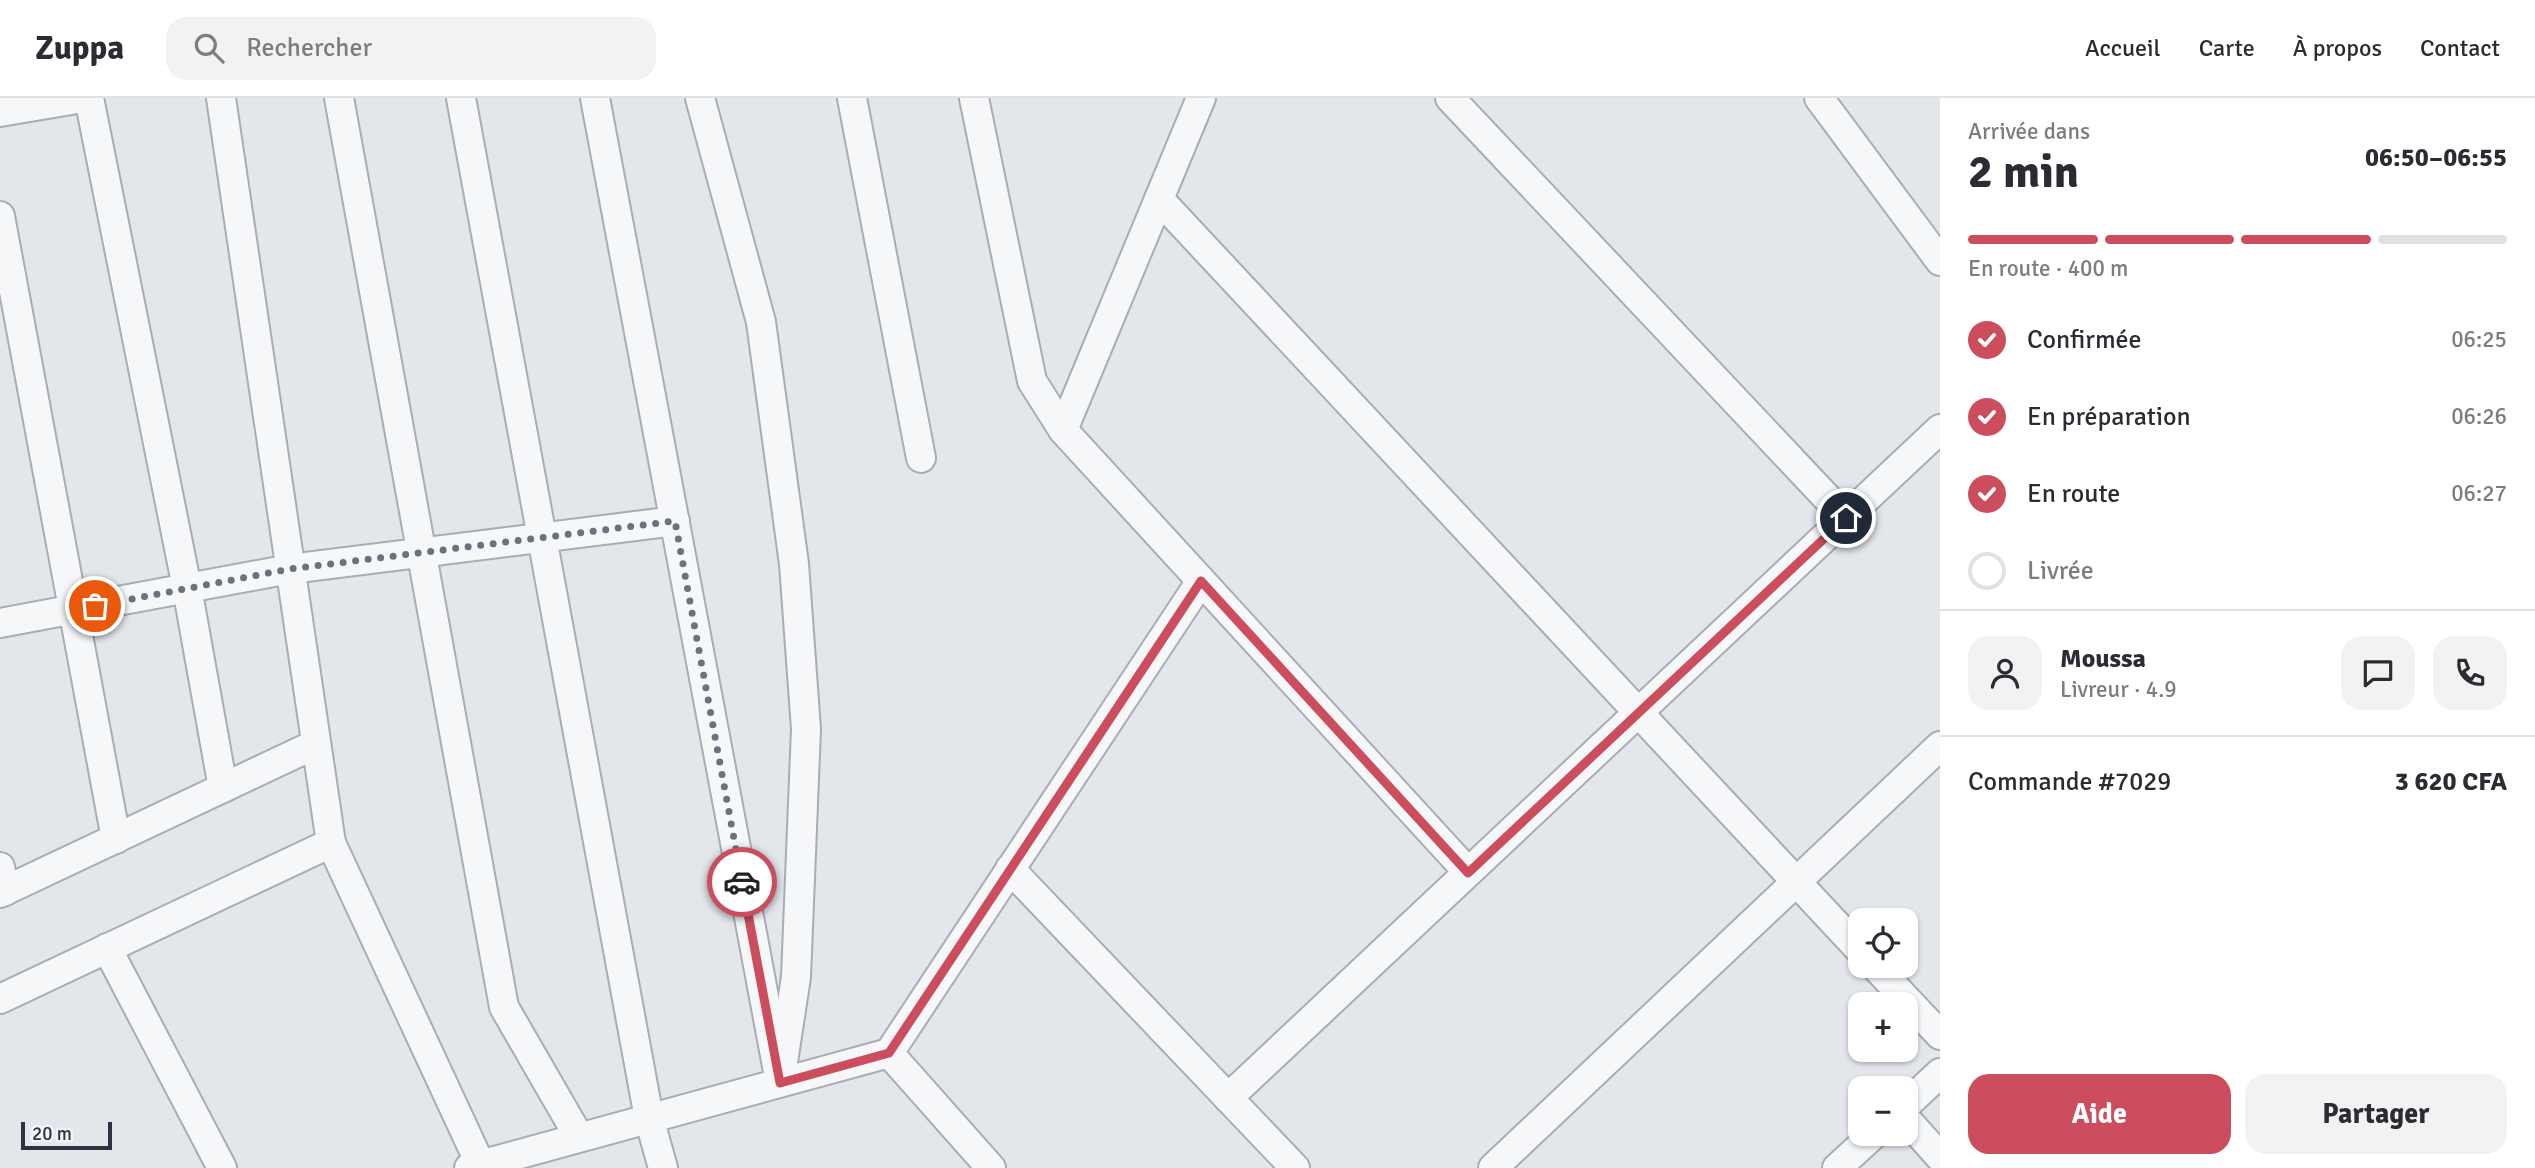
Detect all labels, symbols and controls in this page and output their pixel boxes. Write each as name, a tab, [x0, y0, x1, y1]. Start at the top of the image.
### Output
search box	[166, 17, 656, 80]
text: Zuppa	[35, 28, 124, 69]
icon: search	[190, 29, 228, 67]
text: Rechercher	[246, 32, 372, 64]
text: Accueil	[2085, 33, 2161, 63]
text: Carte	[2199, 33, 2255, 63]
text: À propos	[2293, 33, 2382, 63]
text: Contact	[2420, 33, 2500, 63]
text: Arrivée dans	[1968, 117, 2090, 146]
text: 06:50–06:55	[2365, 142, 2507, 174]
text: 2 min	[1968, 144, 2079, 200]
text: En route · 400 m	[1968, 254, 2128, 283]
icon: check	[1968, 321, 2006, 359]
text: Confirmée	[2027, 324, 2142, 356]
text: 06:25	[2451, 325, 2507, 354]
icon: check	[1968, 398, 2006, 436]
text: En préparation	[2027, 401, 2191, 433]
text: 06:26	[2451, 402, 2507, 431]
icon: check	[1968, 475, 2006, 513]
text: En route	[2027, 478, 2120, 510]
text: 06:27	[2451, 479, 2507, 508]
pin	[1816, 488, 1876, 548]
icon: home	[1827, 499, 1865, 537]
text: Livrée	[2027, 555, 2094, 587]
pin	[65, 576, 125, 636]
icon: bag	[76, 587, 114, 625]
button: person	[1968, 636, 2042, 710]
button: chat	[2341, 636, 2415, 710]
button: phone	[2433, 636, 2507, 710]
text: Moussa	[2060, 643, 2146, 675]
text: Livreur · 4.9	[2060, 675, 2177, 704]
text: Commande #7029	[1968, 766, 2171, 798]
text: 3 620 CFA	[2395, 766, 2507, 798]
courier	[707, 847, 777, 917]
icon: car	[723, 863, 761, 901]
map controls	[1848, 908, 1918, 1146]
button: locate	[1848, 908, 1918, 978]
button: +	[1848, 992, 1918, 1062]
button: Aide	[1968, 1074, 2231, 1154]
button: Partager	[2245, 1074, 2507, 1154]
button: −	[1848, 1076, 1918, 1146]
scale bar	[21, 1119, 112, 1151]
text: 20 m	[32, 1122, 72, 1146]

